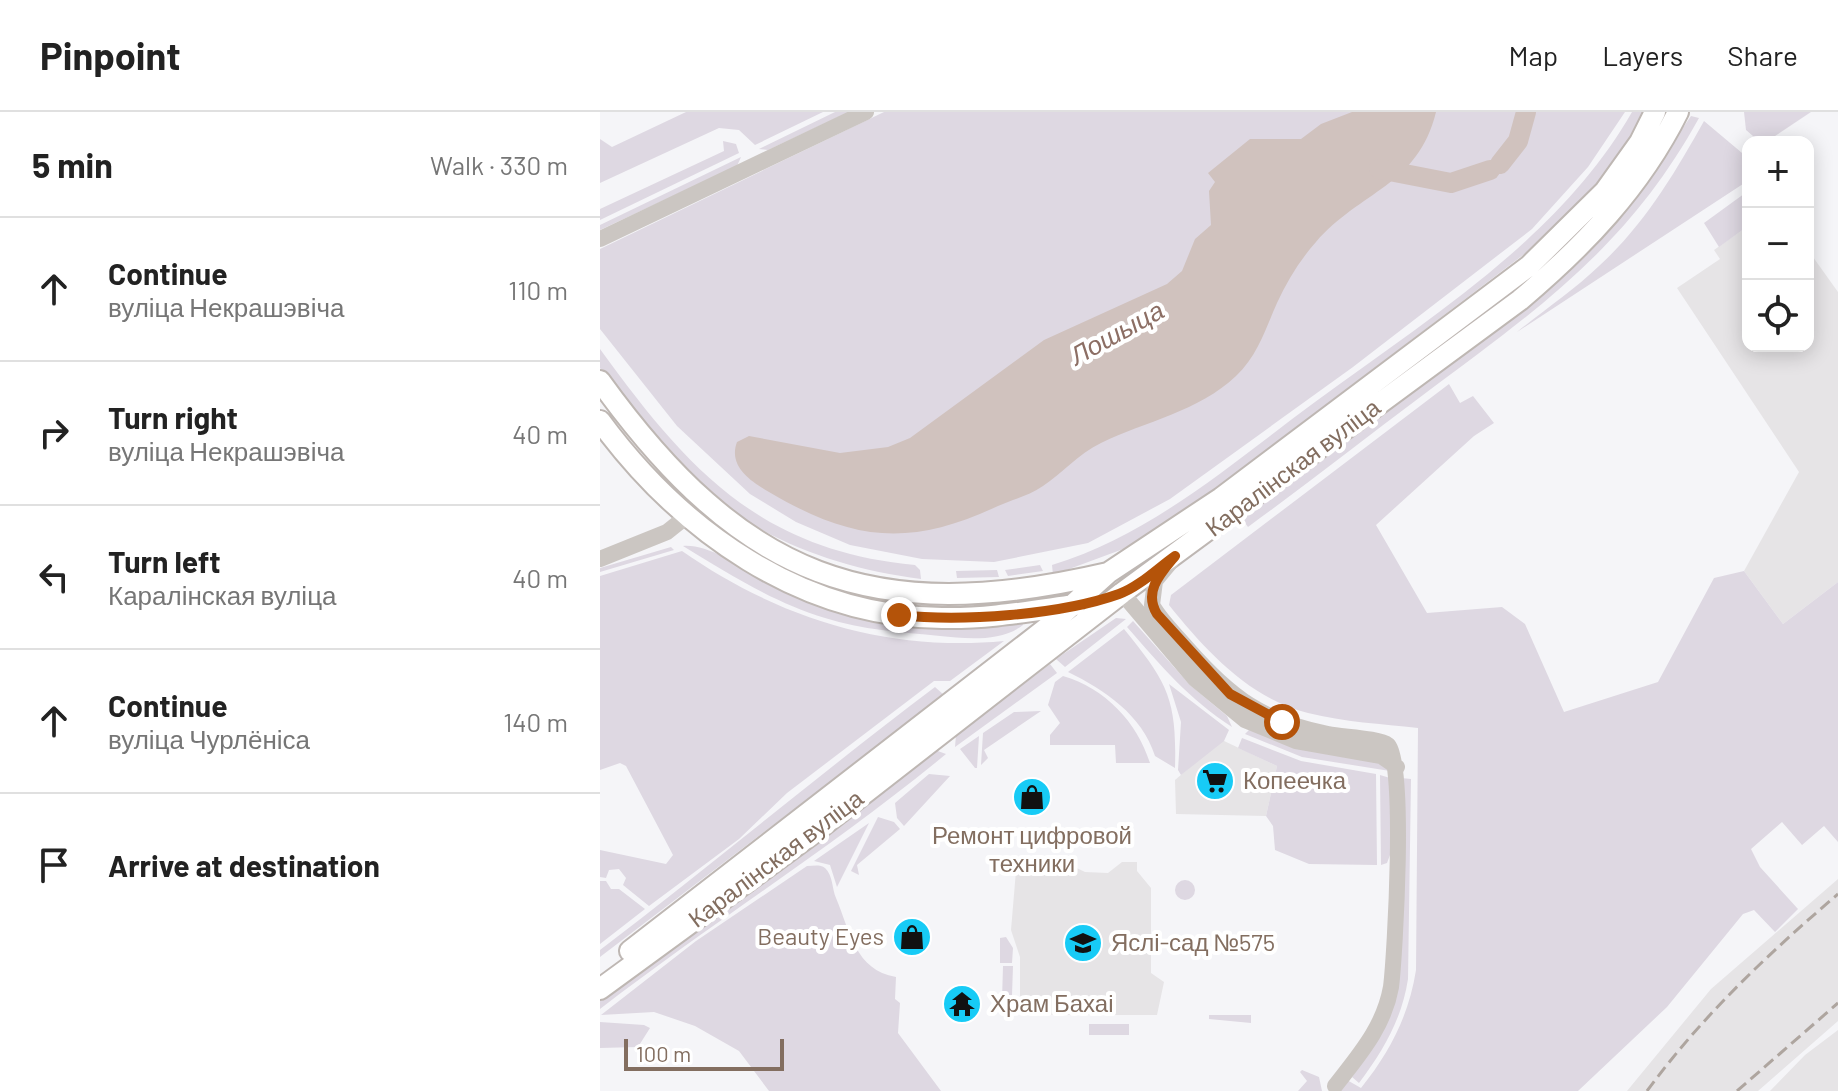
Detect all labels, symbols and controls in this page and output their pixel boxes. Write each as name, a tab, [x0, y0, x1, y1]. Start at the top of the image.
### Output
text: Pinpoint	[40, 32, 181, 78]
text: Map	[1508, 38, 1558, 72]
text: Layers	[1602, 38, 1683, 72]
text: Share	[1727, 38, 1798, 72]
map controls	[1742, 136, 1814, 352]
button: +	[1742, 136, 1814, 208]
text: 5 min	[32, 144, 113, 185]
text: Walk · 330 m	[430, 149, 568, 180]
button: −	[1742, 208, 1814, 280]
text: Continue	[108, 255, 228, 291]
icon: ahead	[32, 267, 76, 311]
text: 110 m	[508, 274, 568, 305]
button: locate	[1742, 280, 1814, 352]
text: вуліца Некрашэвіча	[108, 291, 344, 322]
water label: Лошыца	[1062, 293, 1169, 371]
street label: Каралінская вуліца	[1199, 391, 1386, 542]
text: Turn right	[108, 399, 238, 435]
icon: right	[32, 411, 76, 455]
text: 40 m	[512, 418, 568, 449]
text: вуліца Некрашэвіча	[108, 435, 344, 466]
text: Turn left	[108, 543, 221, 579]
icon: left	[32, 555, 76, 599]
text: 40 m	[512, 562, 568, 593]
text: Каралінская вуліца	[108, 579, 337, 610]
route end	[881, 597, 917, 633]
text: Continue	[108, 687, 228, 723]
icon: ahead	[32, 699, 76, 743]
route start	[1264, 704, 1300, 740]
text: 140 m	[503, 706, 568, 737]
text: вуліца Чурлёніса	[108, 723, 310, 754]
supermarket icon: Копеечка	[1194, 760, 1236, 802]
place label: Копеечка	[1243, 765, 1347, 794]
shop icon: Ремонт цифровой техники	[1011, 776, 1053, 818]
street label: Каралінская вуліца	[682, 782, 869, 933]
place label: Ремонт цифровой техники	[932, 820, 1132, 877]
icon: arrive	[32, 843, 76, 887]
text: Arrive at destination	[108, 847, 380, 883]
shop icon: Beauty Eyes	[891, 916, 933, 958]
place label: Beauty Eyes	[757, 921, 884, 950]
school or university icon: Яслі-сад №575	[1062, 922, 1104, 964]
place label: Яслі-сад №575	[1111, 927, 1275, 956]
temple icon: Храм Бахаі	[941, 983, 983, 1025]
place label: Храм Бахаі	[990, 988, 1114, 1017]
scale bar	[624, 1035, 784, 1071]
text: 100 m	[636, 1040, 691, 1066]

